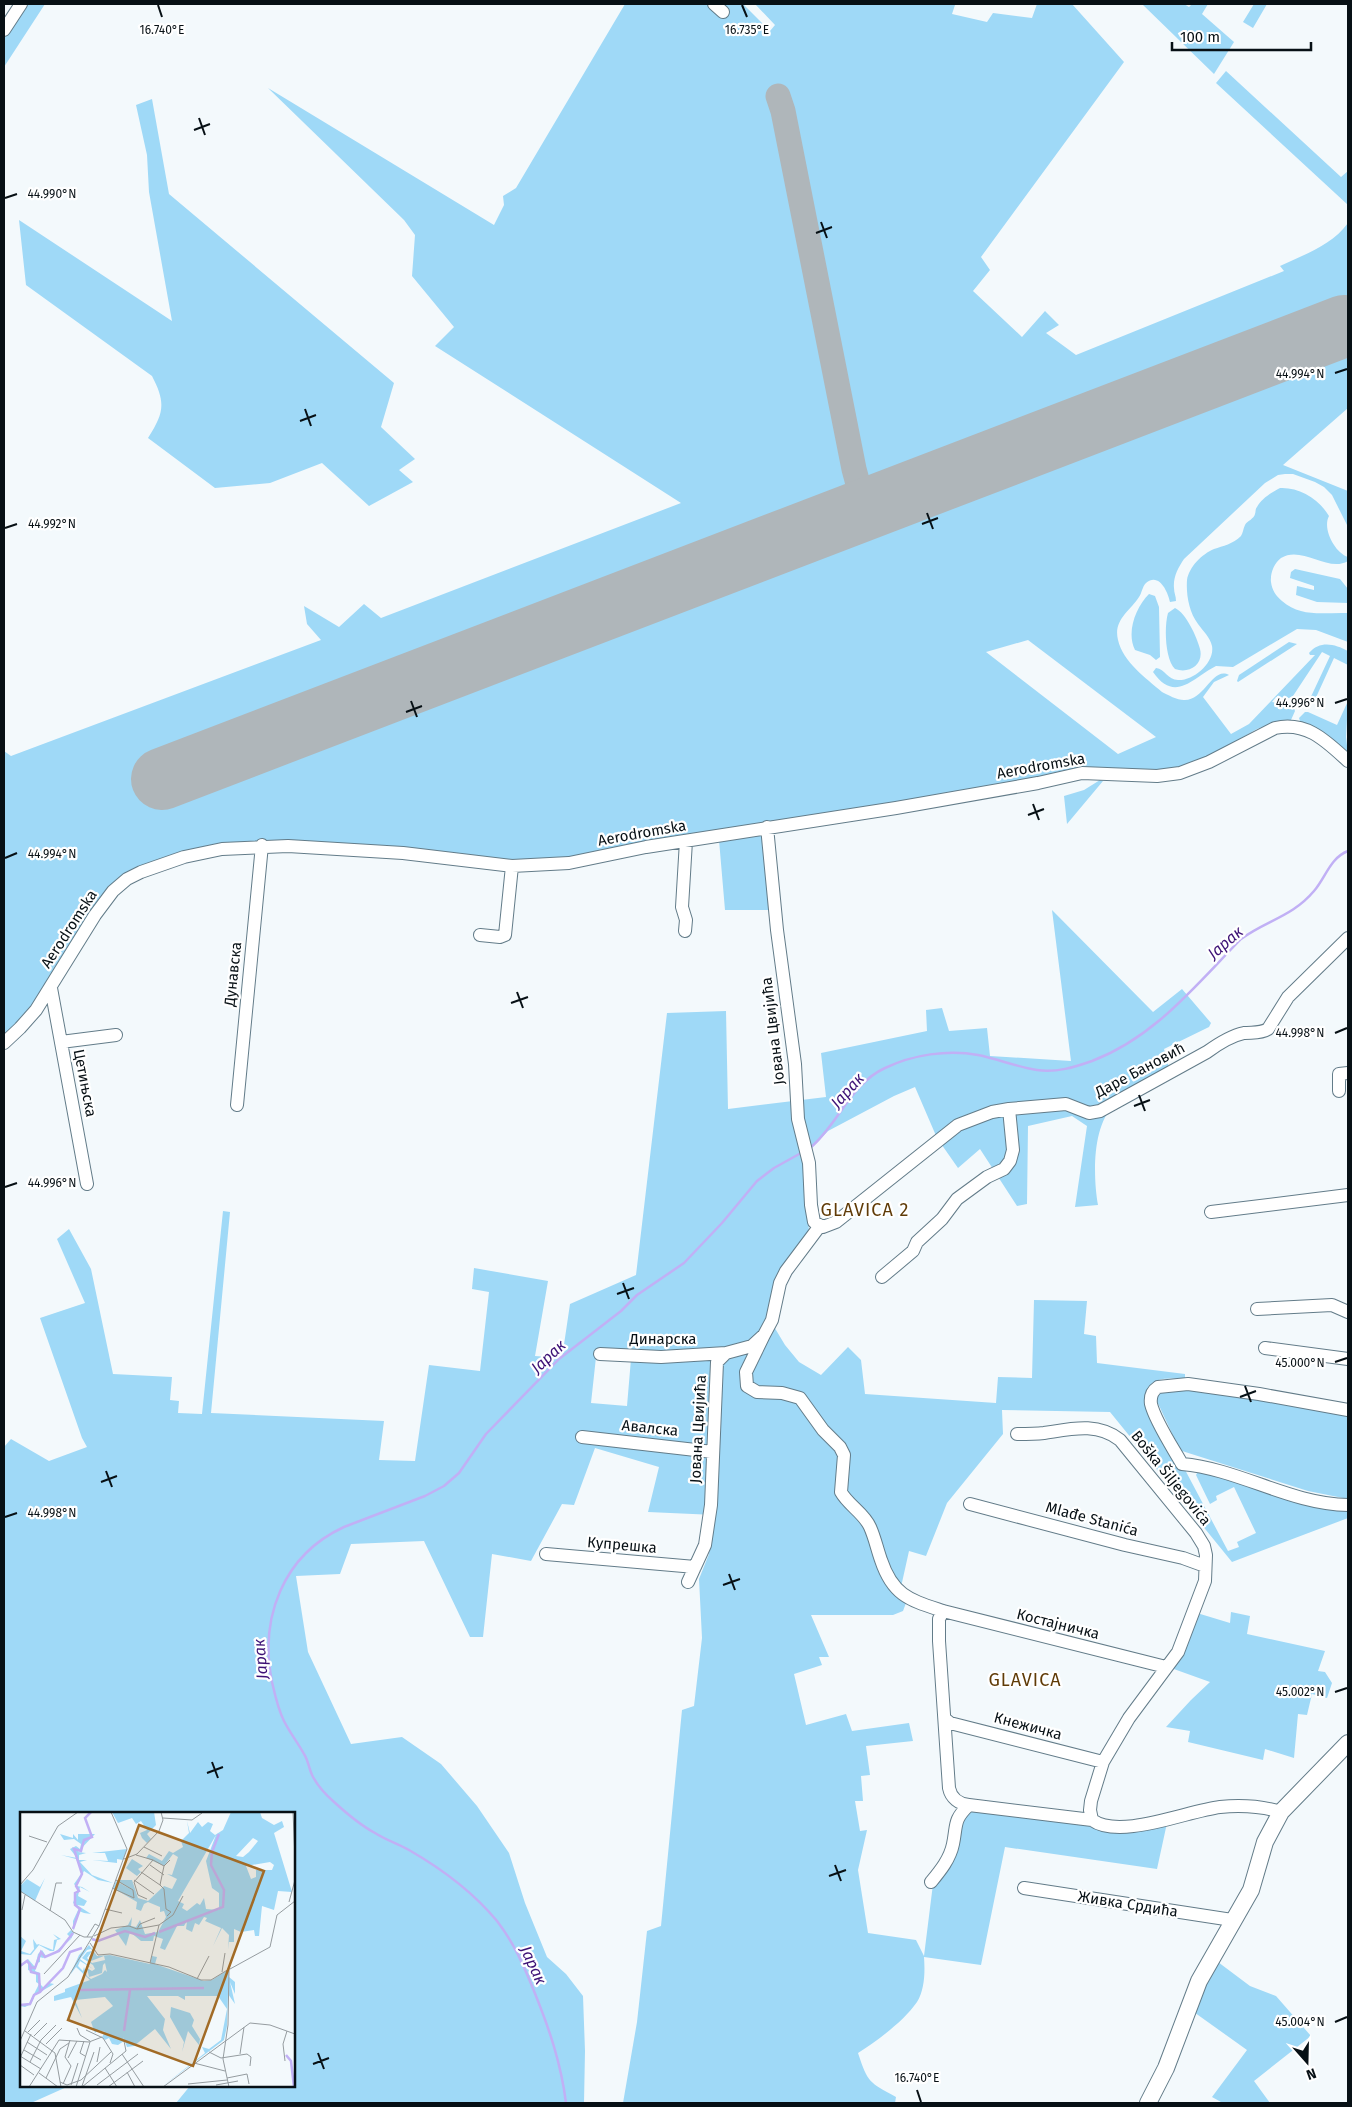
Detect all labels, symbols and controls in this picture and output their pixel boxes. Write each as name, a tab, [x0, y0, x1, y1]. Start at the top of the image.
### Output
scale bar	[1172, 20, 1311, 52]
text: 16.740°E	[139, 23, 185, 37]
text: 16.735°E	[725, 23, 769, 37]
text: 100 m	[1180, 28, 1220, 46]
text: 44.990°N	[27, 187, 77, 201]
text: 44.994°N	[1276, 367, 1324, 381]
text: 44.992°N	[28, 517, 76, 531]
text: 44.996°N	[1276, 696, 1324, 710]
street label: Aerodromska	[995, 749, 1087, 783]
street label: Aerodromska	[596, 816, 688, 850]
text: 44.994°N	[28, 847, 76, 861]
street label: Aerodromska	[37, 887, 101, 971]
water label: Јарак	[1203, 922, 1247, 964]
street label: Дунавска	[221, 941, 245, 1008]
street label: Јована Цвијића	[757, 976, 789, 1086]
text: 44.998°N	[1275, 1026, 1325, 1040]
street label: Даре Бановић	[1091, 1039, 1188, 1102]
street label: Цетињска	[70, 1048, 100, 1118]
water label: Јарак	[826, 1068, 868, 1113]
text: 44.996°N	[28, 1176, 76, 1190]
district label: GLAVICA 2	[821, 1199, 909, 1221]
street label: Динарска	[628, 1330, 697, 1348]
water label: Јарак	[526, 1335, 570, 1378]
text: 45.000°N	[1275, 1356, 1325, 1370]
street label: Јована Цвијића	[686, 1374, 710, 1484]
street label: Авалска	[621, 1416, 679, 1440]
street label: Boška Šiljegovića	[1127, 1427, 1215, 1529]
street label: Mlađe Stanića	[1044, 1498, 1140, 1540]
text: 44.998°N	[27, 1506, 77, 1520]
street label: Купрешка	[587, 1533, 657, 1557]
street label: Костајничка	[1015, 1605, 1101, 1643]
water label: Јарак	[249, 1637, 272, 1681]
district label: GLAVICA	[988, 1669, 1062, 1691]
text: 45.002°N	[1276, 1685, 1324, 1699]
street label: Кнежичка	[992, 1708, 1064, 1744]
inset map	[20, 1812, 295, 2087]
street label: Живка Срдића	[1077, 1887, 1179, 1921]
water label: Јарак	[516, 1942, 551, 1988]
text: 45.004°N	[1275, 2015, 1325, 2029]
north arrow	[1282, 2037, 1332, 2087]
text: N	[1304, 2064, 1319, 2083]
text: 16.740°E	[894, 2071, 940, 2085]

